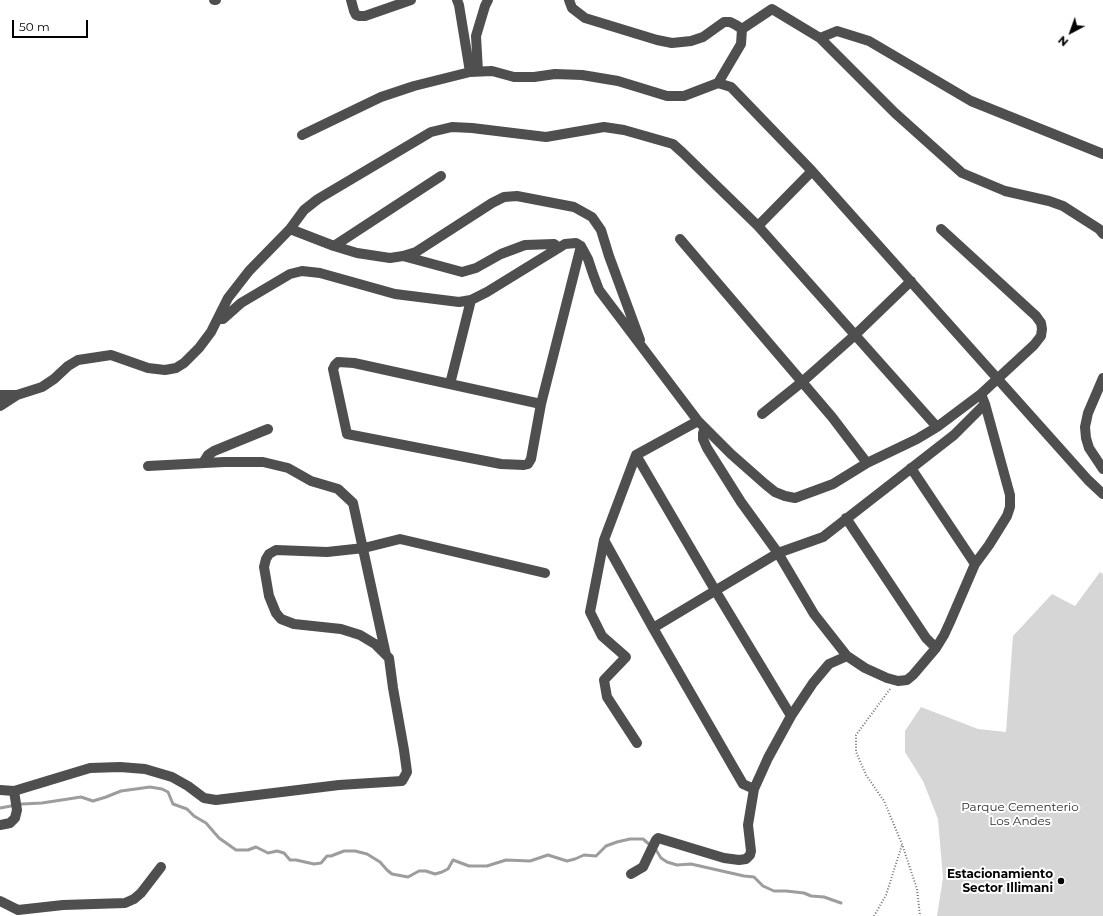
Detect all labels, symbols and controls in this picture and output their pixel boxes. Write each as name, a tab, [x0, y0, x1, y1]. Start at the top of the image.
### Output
scale bar	[14, 12, 90, 38]
north arrow	[1051, 12, 1091, 52]
text: 50 m	[19, 19, 50, 34]
text: N	[1055, 33, 1071, 49]
park label: Parque Cementerio Los Andes	[961, 800, 1079, 828]
place label: Estacionamiento Sector Illimani	[947, 867, 1053, 895]
marker: Estacionamiento Sector Illimani	[1056, 876, 1066, 886]

